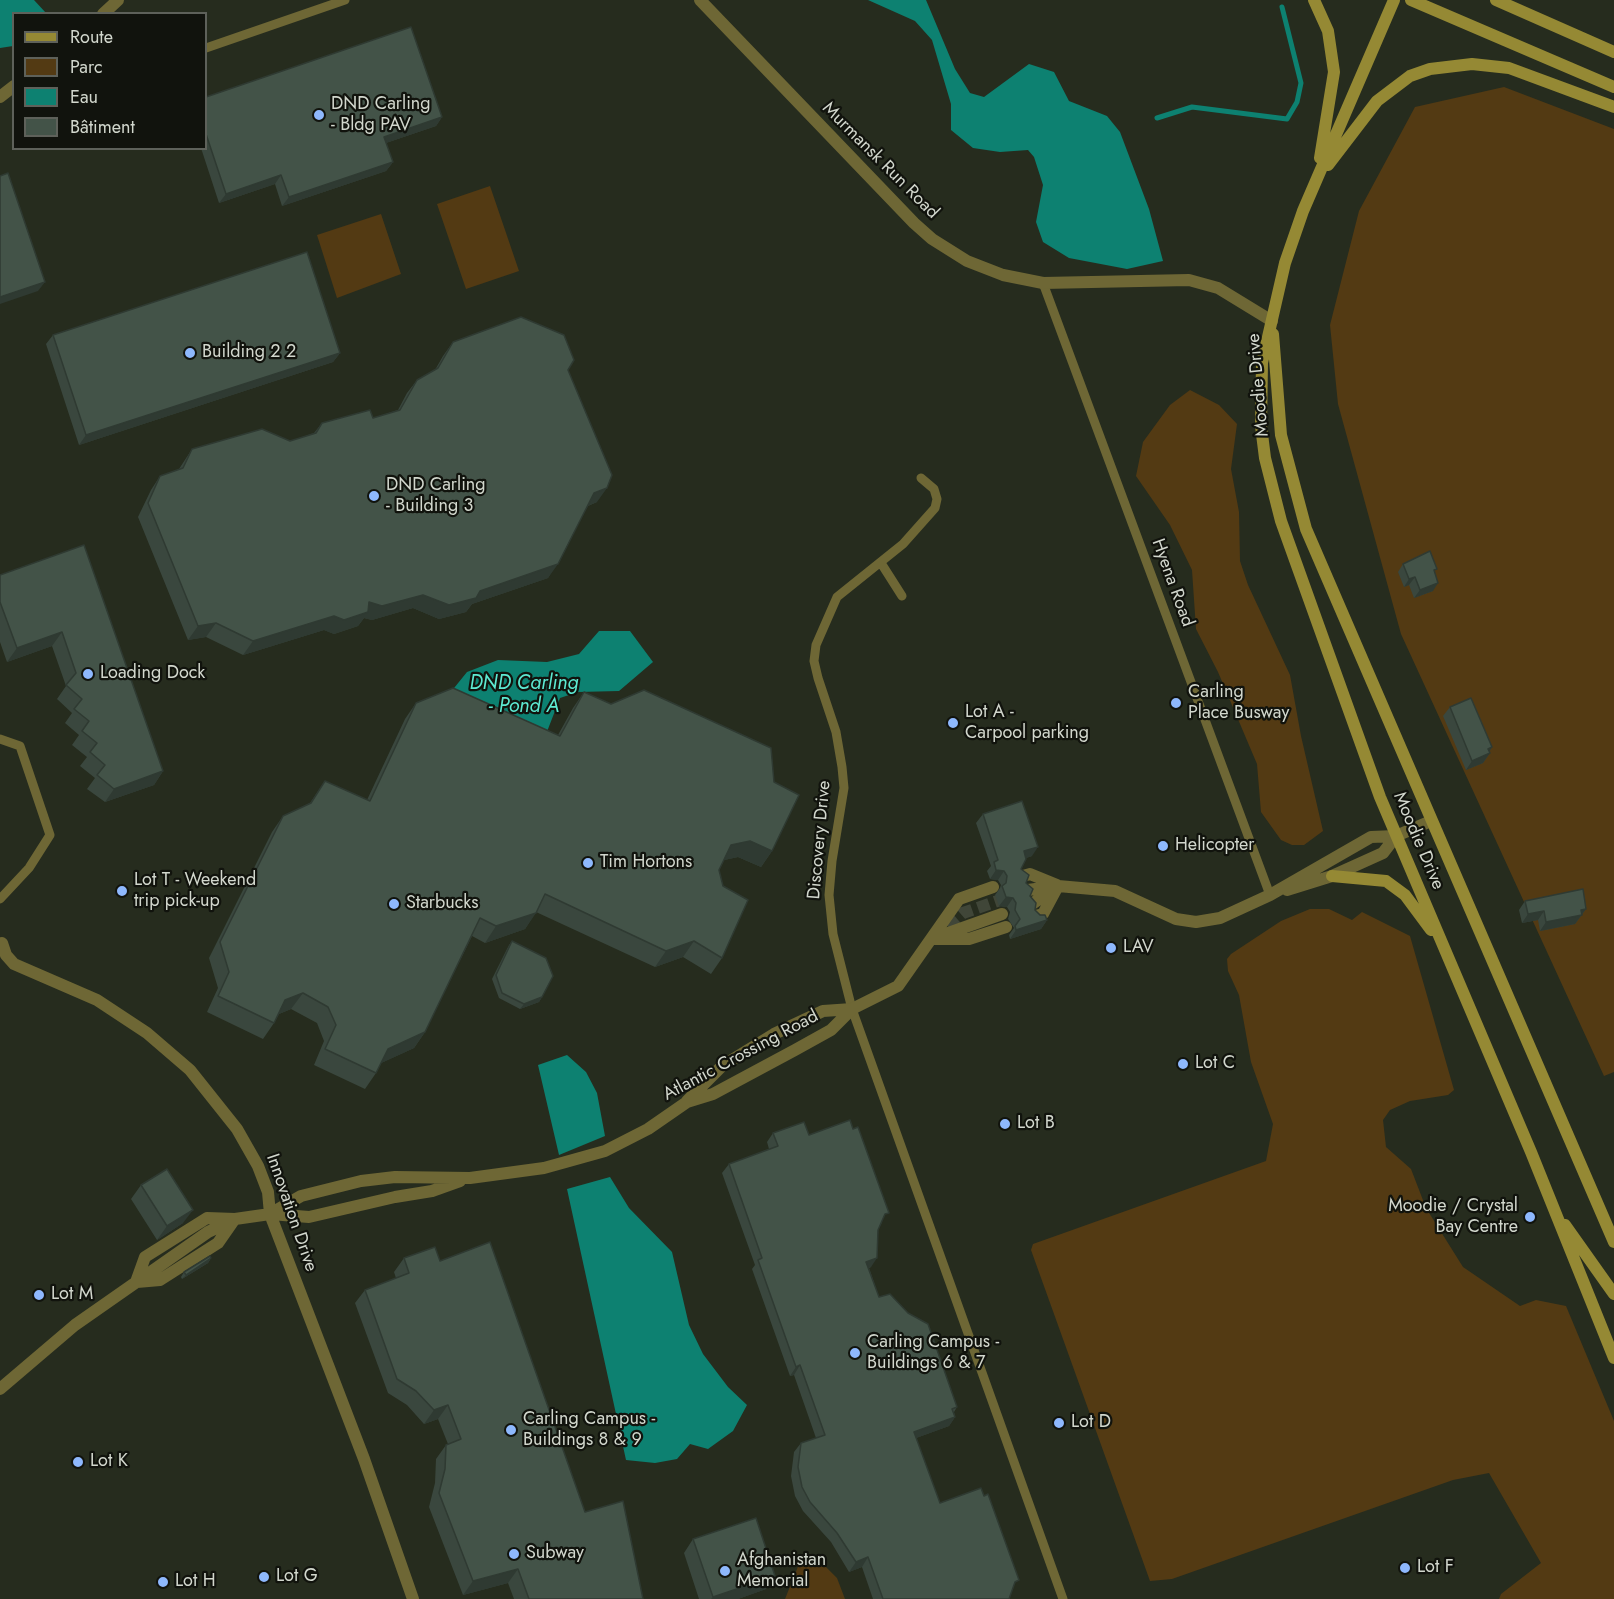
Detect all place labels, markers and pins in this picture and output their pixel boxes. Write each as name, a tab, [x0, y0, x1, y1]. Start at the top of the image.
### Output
place label: DND Carling - Bldg PAV	[331, 94, 431, 136]
marker: DND Carling - Bldg PAV	[312, 108, 326, 122]
place label: Building 2 2	[202, 342, 296, 364]
marker: Building 2 2	[183, 346, 197, 360]
place label: DND Carling - Building 3	[386, 475, 486, 518]
marker: DND Carling - Building 3	[367, 489, 381, 503]
place label: Loading Dock	[100, 663, 205, 685]
marker: Loading Dock	[81, 667, 95, 681]
place label: Carling Place Busway	[1188, 682, 1289, 724]
marker: Carling Place Busway	[1169, 696, 1183, 710]
place label: Lot A - Carpool parking	[965, 702, 1089, 744]
marker: Lot A - Carpool parking	[946, 716, 960, 730]
place label: Helicopter	[1175, 835, 1254, 857]
marker: Helicopter	[1156, 839, 1170, 853]
place label: Tim Hortons	[600, 852, 692, 874]
marker: Tim Hortons	[581, 856, 595, 870]
place label: Lot T - Weekend trip pick-up	[134, 870, 256, 912]
marker: Lot T - Weekend trip pick-up	[115, 884, 129, 898]
place label: Starbucks	[406, 893, 479, 915]
marker: Starbucks	[387, 897, 401, 911]
place label: LAV	[1123, 937, 1154, 959]
marker: LAV	[1104, 941, 1118, 955]
place label: Lot C	[1195, 1053, 1235, 1075]
marker: Lot C	[1176, 1057, 1190, 1071]
place label: Lot B	[1017, 1113, 1055, 1135]
marker: Lot B	[998, 1117, 1012, 1131]
place label: Moodie / Crystal Bay Centre	[1388, 1196, 1518, 1238]
marker: Moodie / Crystal Bay Centre	[1523, 1210, 1537, 1224]
place label: Lot M	[51, 1284, 93, 1306]
marker: Lot M	[32, 1288, 46, 1302]
place label: Carling Campus - Buildings 6 & 7	[867, 1332, 999, 1374]
marker: Carling Campus - Buildings 6 & 7	[848, 1346, 862, 1360]
place label: Carling Campus - Buildings 8 & 9	[523, 1409, 655, 1452]
place label: Lot D	[1071, 1412, 1111, 1434]
marker: Lot D	[1052, 1416, 1066, 1430]
marker: Carling Campus - Buildings 8 & 9	[504, 1423, 518, 1437]
place label: Lot K	[90, 1451, 128, 1473]
marker: Lot K	[71, 1455, 85, 1469]
place label: Subway	[526, 1543, 584, 1565]
marker: Subway	[507, 1547, 521, 1561]
place label: Afghanistan Memorial	[737, 1550, 826, 1592]
place label: Lot F	[1417, 1557, 1454, 1579]
marker: Lot F	[1398, 1561, 1412, 1575]
marker: Afghanistan Memorial	[718, 1564, 732, 1578]
place label: Lot G	[276, 1566, 318, 1588]
marker: Lot G	[257, 1570, 271, 1584]
place label: Lot H	[175, 1571, 216, 1593]
marker: Lot H	[156, 1575, 170, 1589]

